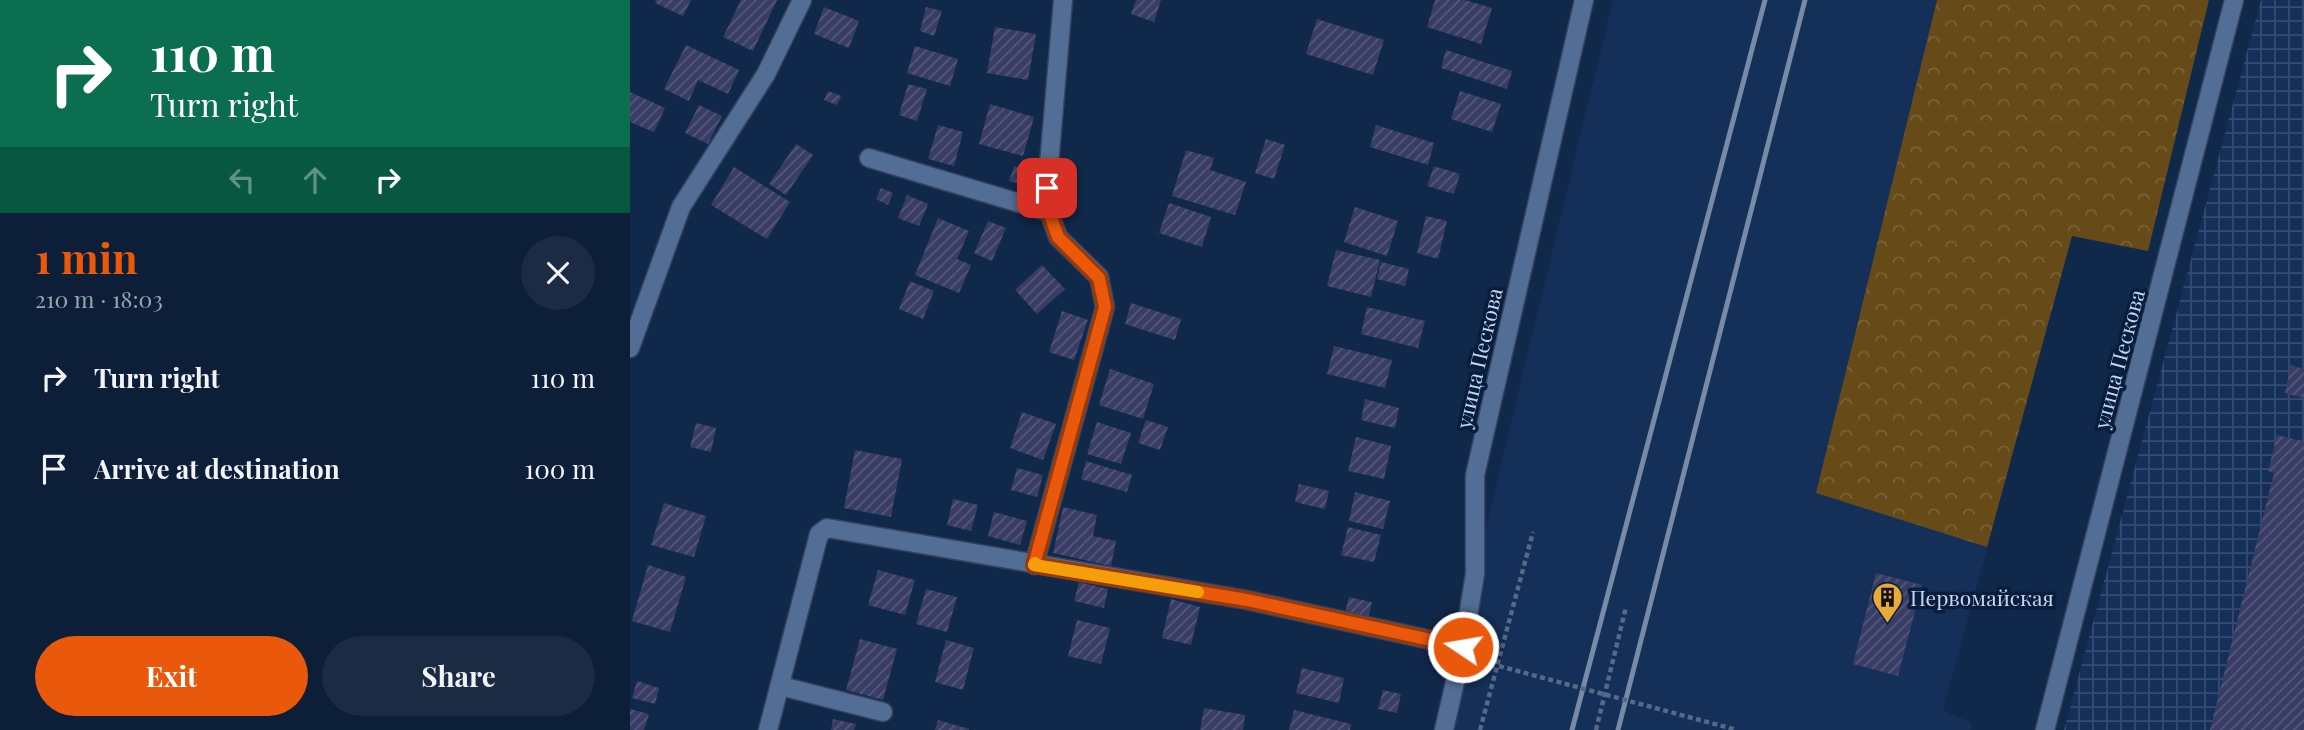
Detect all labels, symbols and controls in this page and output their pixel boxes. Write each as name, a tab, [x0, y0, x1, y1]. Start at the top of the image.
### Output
text: 110 m	[150, 19, 275, 84]
icon: right	[35, 28, 126, 119]
text: Turn right	[150, 82, 298, 125]
pin	[1017, 158, 1077, 218]
icon: left	[223, 161, 261, 199]
icon: ahead	[296, 161, 334, 199]
icon: right	[369, 161, 407, 199]
icon: arrive	[1028, 169, 1066, 207]
text: 1 min	[35, 229, 138, 285]
button: close	[521, 236, 595, 310]
text: 210 m · 18:03	[35, 283, 163, 314]
street label: улица Пескова	[1448, 284, 1508, 432]
street label: улица Пескова	[2086, 286, 2150, 433]
icon: right	[35, 359, 73, 397]
text: Turn right	[94, 360, 220, 395]
text: 110 m	[531, 360, 595, 395]
icon: arrive	[35, 450, 73, 488]
text: Arrive at destination	[94, 451, 340, 486]
text: 100 m	[525, 451, 595, 486]
building icon: Первомайская	[1870, 580, 1904, 624]
place label: Первомайская	[1910, 583, 2054, 611]
position arrow	[1426, 610, 1500, 684]
button: Exit	[35, 636, 308, 716]
button: Share	[322, 636, 595, 716]

